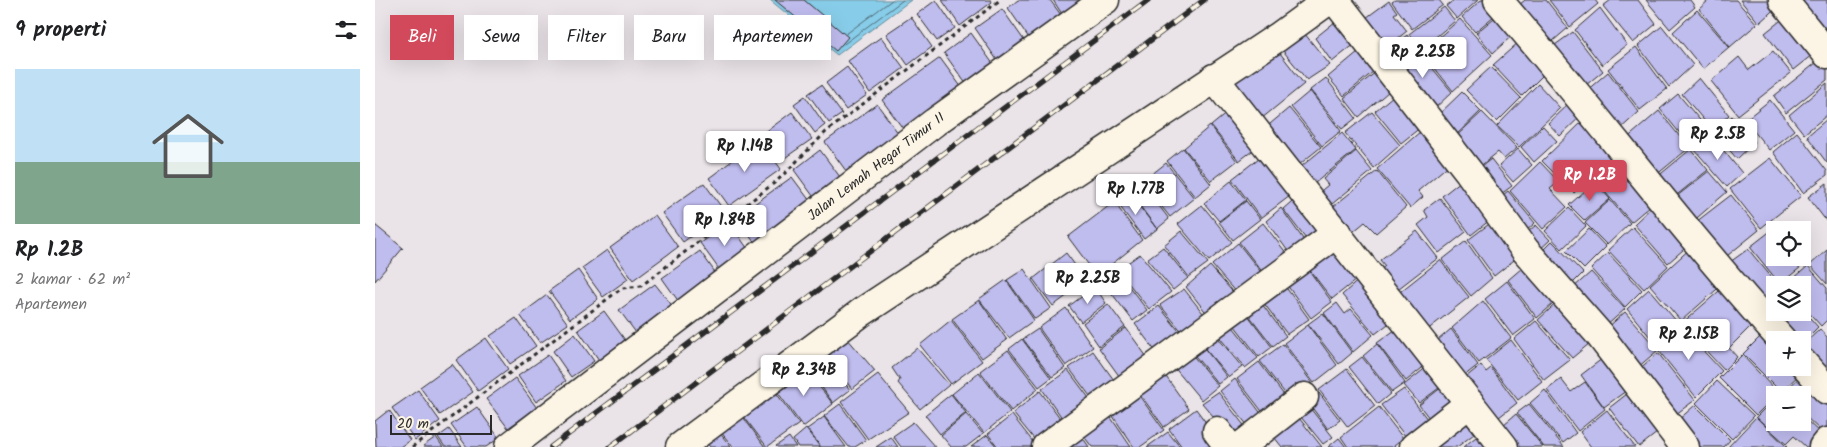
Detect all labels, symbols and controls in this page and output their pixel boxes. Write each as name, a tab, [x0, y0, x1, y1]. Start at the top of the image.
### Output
text: 9 properti	[15, 14, 106, 47]
chip: Beli	[390, 15, 454, 60]
chip: Sewa	[464, 15, 538, 60]
chip: Filter	[548, 15, 624, 60]
chip: Baru	[634, 15, 704, 60]
chip: Apartemen	[714, 15, 831, 60]
icon: filters	[332, 16, 360, 44]
pin: Rp 2.25B	[1371, 36, 1475, 79]
text: Rp 2.25B	[1391, 40, 1455, 65]
icon: home	[143, 101, 233, 191]
street label: Jalan Lemah Hegar Timur II	[803, 107, 950, 226]
pin: Rp 2.5B	[1672, 119, 1764, 161]
text: Rp 2.5B	[1690, 122, 1746, 147]
pin: Rp 1.14B	[693, 130, 797, 173]
text: Rp 1.14B	[717, 134, 773, 159]
pin: Rp 1.2B	[1544, 160, 1636, 202]
text: Rp 1.2B	[1564, 163, 1616, 188]
pin: Rp 1.77B	[1084, 174, 1188, 216]
text: Rp 1.77B	[1107, 177, 1165, 202]
pin: Rp 1.84B	[673, 204, 777, 247]
text: Rp 1.84B	[694, 208, 756, 233]
map controls	[1766, 221, 1811, 431]
button: locate	[1766, 221, 1811, 266]
text: Rp 1.2B	[15, 234, 84, 267]
pin: Rp 2.25B	[1036, 262, 1140, 305]
text: Rp 2.25B	[1056, 266, 1120, 291]
text: 2 kamar · 62 m²	[15, 267, 130, 292]
button: layers	[1766, 276, 1811, 321]
text: Apartemen	[15, 292, 87, 317]
pin: Rp 2.15B	[1637, 318, 1741, 361]
text: Rp 2.15B	[1659, 322, 1719, 347]
button: +	[1766, 331, 1811, 376]
pin: Rp 2.34B	[752, 354, 856, 397]
text: Rp 2.34B	[772, 358, 836, 383]
button: −	[1766, 386, 1811, 431]
scale bar	[390, 412, 493, 435]
text: 20 m	[397, 413, 429, 435]

